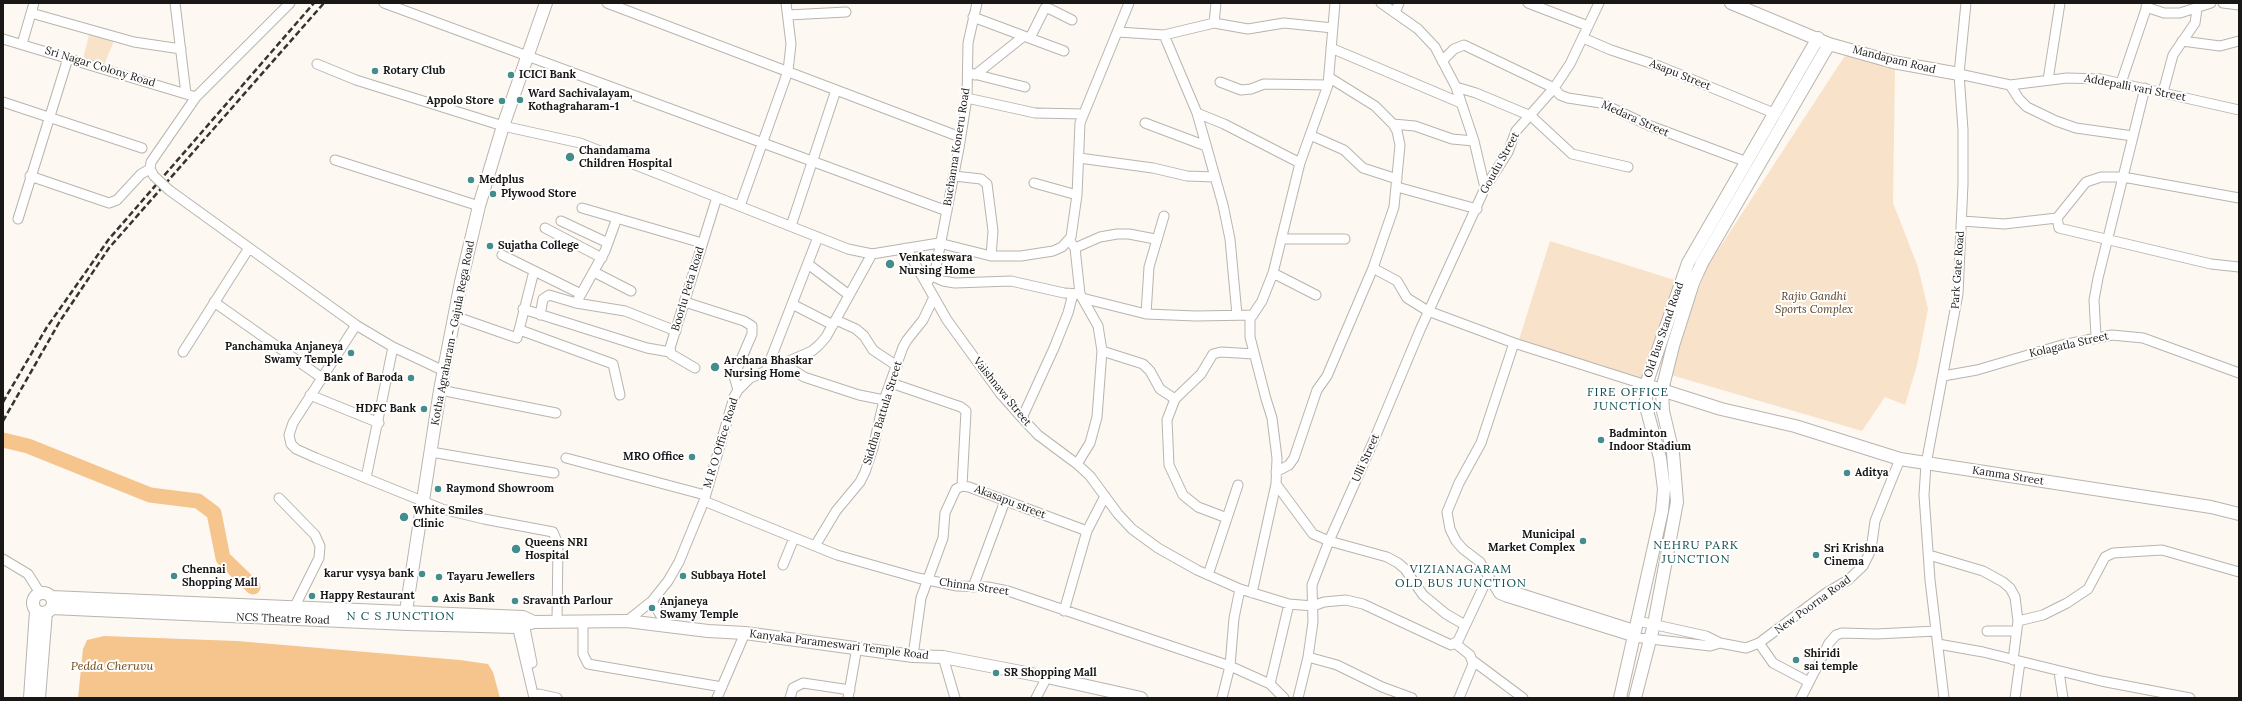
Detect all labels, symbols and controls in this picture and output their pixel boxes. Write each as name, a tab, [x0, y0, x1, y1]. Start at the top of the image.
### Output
street label: Mandapam Road	[1851, 43, 1937, 77]
street label: Sri Nagar Colony Road	[43, 44, 157, 90]
street label: Asapu Street	[1647, 57, 1713, 93]
place label: Rotary Club	[383, 64, 445, 78]
marker: Rotary Club	[370, 66, 380, 76]
place label: ICICI Bank	[519, 68, 576, 82]
marker: ICICI Bank	[506, 70, 516, 80]
street label: Addepalli vari Street	[2083, 72, 2187, 104]
place label: Ward Sachivalayam, Kothagraharam-1	[528, 87, 633, 113]
street label: Buchanna Koneru Road	[941, 87, 973, 207]
place label: Appolo Store	[426, 94, 494, 108]
marker: Ward Sachivalayam, Kothagraharam-1	[515, 95, 525, 105]
marker: Appolo Store	[497, 96, 507, 106]
street label: Medara Street	[1599, 98, 1671, 140]
street label: Goudu Street	[1478, 130, 1522, 196]
place label: Chandamama Children Hospital	[579, 144, 672, 170]
marker: Chandamama Children Hospital	[564, 151, 576, 163]
place label: Medplus	[479, 173, 524, 187]
marker: Medplus	[466, 175, 476, 185]
place label: Plywood Store	[501, 187, 576, 201]
marker: Plywood Store	[488, 189, 498, 199]
street label: Park Gate Road	[1949, 230, 1967, 310]
street label: Kotha Agraharam - Gajula Rega Road	[429, 239, 477, 427]
place label: Sujatha College	[498, 239, 579, 253]
marker: Sujatha College	[485, 241, 495, 251]
street label: Boorlu Peta Road	[669, 245, 707, 333]
place label: Venkateswara Nursing Home	[899, 251, 975, 277]
marker: Venkateswara Nursing Home	[884, 258, 896, 270]
street label: Old Bus Stand Road	[1641, 280, 1687, 380]
park label: Rajiv Gandhi Sports Complex	[1775, 290, 1853, 316]
street label: Kolagatla Street	[2028, 329, 2110, 361]
place label: Panchamuka Anjaneya Swamy Temple	[225, 340, 343, 366]
marker: Panchamuka Anjaneya Swamy Temple	[346, 348, 356, 358]
place label: Archana Bhaskar Nursing Home	[724, 354, 813, 380]
street label: Vaishnava Street	[970, 355, 1034, 429]
street label: Siddha Battula Street	[861, 359, 905, 467]
marker: Archana Bhaskar Nursing Home	[709, 361, 721, 373]
place label: Bank of Baroda	[324, 371, 403, 385]
marker: Bank of Baroda	[406, 373, 416, 383]
district label: FIRE OFFICE JUNCTION	[1587, 386, 1669, 414]
street label: M R O Office Road	[701, 396, 741, 490]
place label: HDFC Bank	[356, 402, 416, 416]
marker: HDFC Bank	[419, 404, 429, 414]
place label: Badminton Indoor Stadium	[1609, 427, 1691, 453]
street label: Ulli Street	[1350, 432, 1382, 484]
marker: Badminton Indoor Stadium	[1596, 435, 1606, 445]
place label: MRO Office	[623, 450, 684, 464]
marker: MRO Office	[687, 452, 697, 462]
street label: Kamma Street	[1971, 464, 2045, 488]
place label: Aditya	[1855, 466, 1889, 480]
marker: Aditya	[1842, 468, 1852, 478]
place label: Raymond Showroom	[446, 482, 554, 496]
street label: Akasapu street	[972, 482, 1048, 522]
marker: Raymond Showroom	[433, 484, 443, 494]
place label: White Smiles Clinic	[413, 504, 483, 530]
marker: White Smiles Clinic	[398, 511, 410, 523]
place label: Municipal Market Complex	[1488, 528, 1575, 554]
place label: Queens NRI Hospital	[525, 536, 588, 562]
marker: Municipal Market Complex	[1578, 536, 1588, 546]
district label: NEHRU PARK JUNCTION	[1653, 539, 1739, 567]
place label: Sri Krishna Cinema	[1824, 542, 1884, 568]
marker: Queens NRI Hospital	[510, 543, 522, 555]
marker: Sri Krishna Cinema	[1811, 550, 1821, 560]
place label: Chennai Shopping Mall	[182, 563, 258, 589]
district label: VIZIANAGARAM OLD BUS JUNCTION	[1395, 563, 1527, 591]
place label: karur vysya bank	[324, 567, 414, 581]
marker: karur vysya bank	[417, 569, 427, 579]
place label: Subbaya Hotel	[691, 569, 766, 583]
place label: Tayaru Jewellers	[447, 570, 535, 584]
marker: Chennai Shopping Mall	[169, 571, 179, 581]
marker: Subbaya Hotel	[678, 571, 688, 581]
marker: Tayaru Jewellers	[434, 572, 444, 582]
street label: New Poorna Road	[1772, 573, 1854, 637]
street label: Chinna Street	[938, 576, 1010, 598]
place label: Happy Restaurant	[320, 589, 415, 603]
marker: Happy Restaurant	[307, 591, 317, 601]
place label: Axis Bank	[443, 592, 495, 606]
marker: Axis Bank	[430, 594, 440, 604]
place label: Sravanth Parlour	[523, 594, 613, 608]
place label: Anjaneya Swamy Temple	[660, 595, 738, 621]
marker: Sravanth Parlour	[510, 596, 520, 606]
marker: Anjaneya Swamy Temple	[647, 603, 657, 613]
district label: N C S JUNCTION	[347, 610, 455, 624]
street label: NCS Theatre Road	[236, 611, 330, 627]
street label: Kanyaka Parameswari Temple Road	[749, 627, 929, 663]
place label: Shiridi sai temple	[1804, 647, 1858, 673]
marker: Shiridi sai temple	[1791, 655, 1801, 665]
water label: Pedda Cheruvu	[71, 660, 153, 674]
place label: SR Shopping Mall	[1004, 666, 1097, 680]
marker: SR Shopping Mall	[991, 668, 1001, 678]

